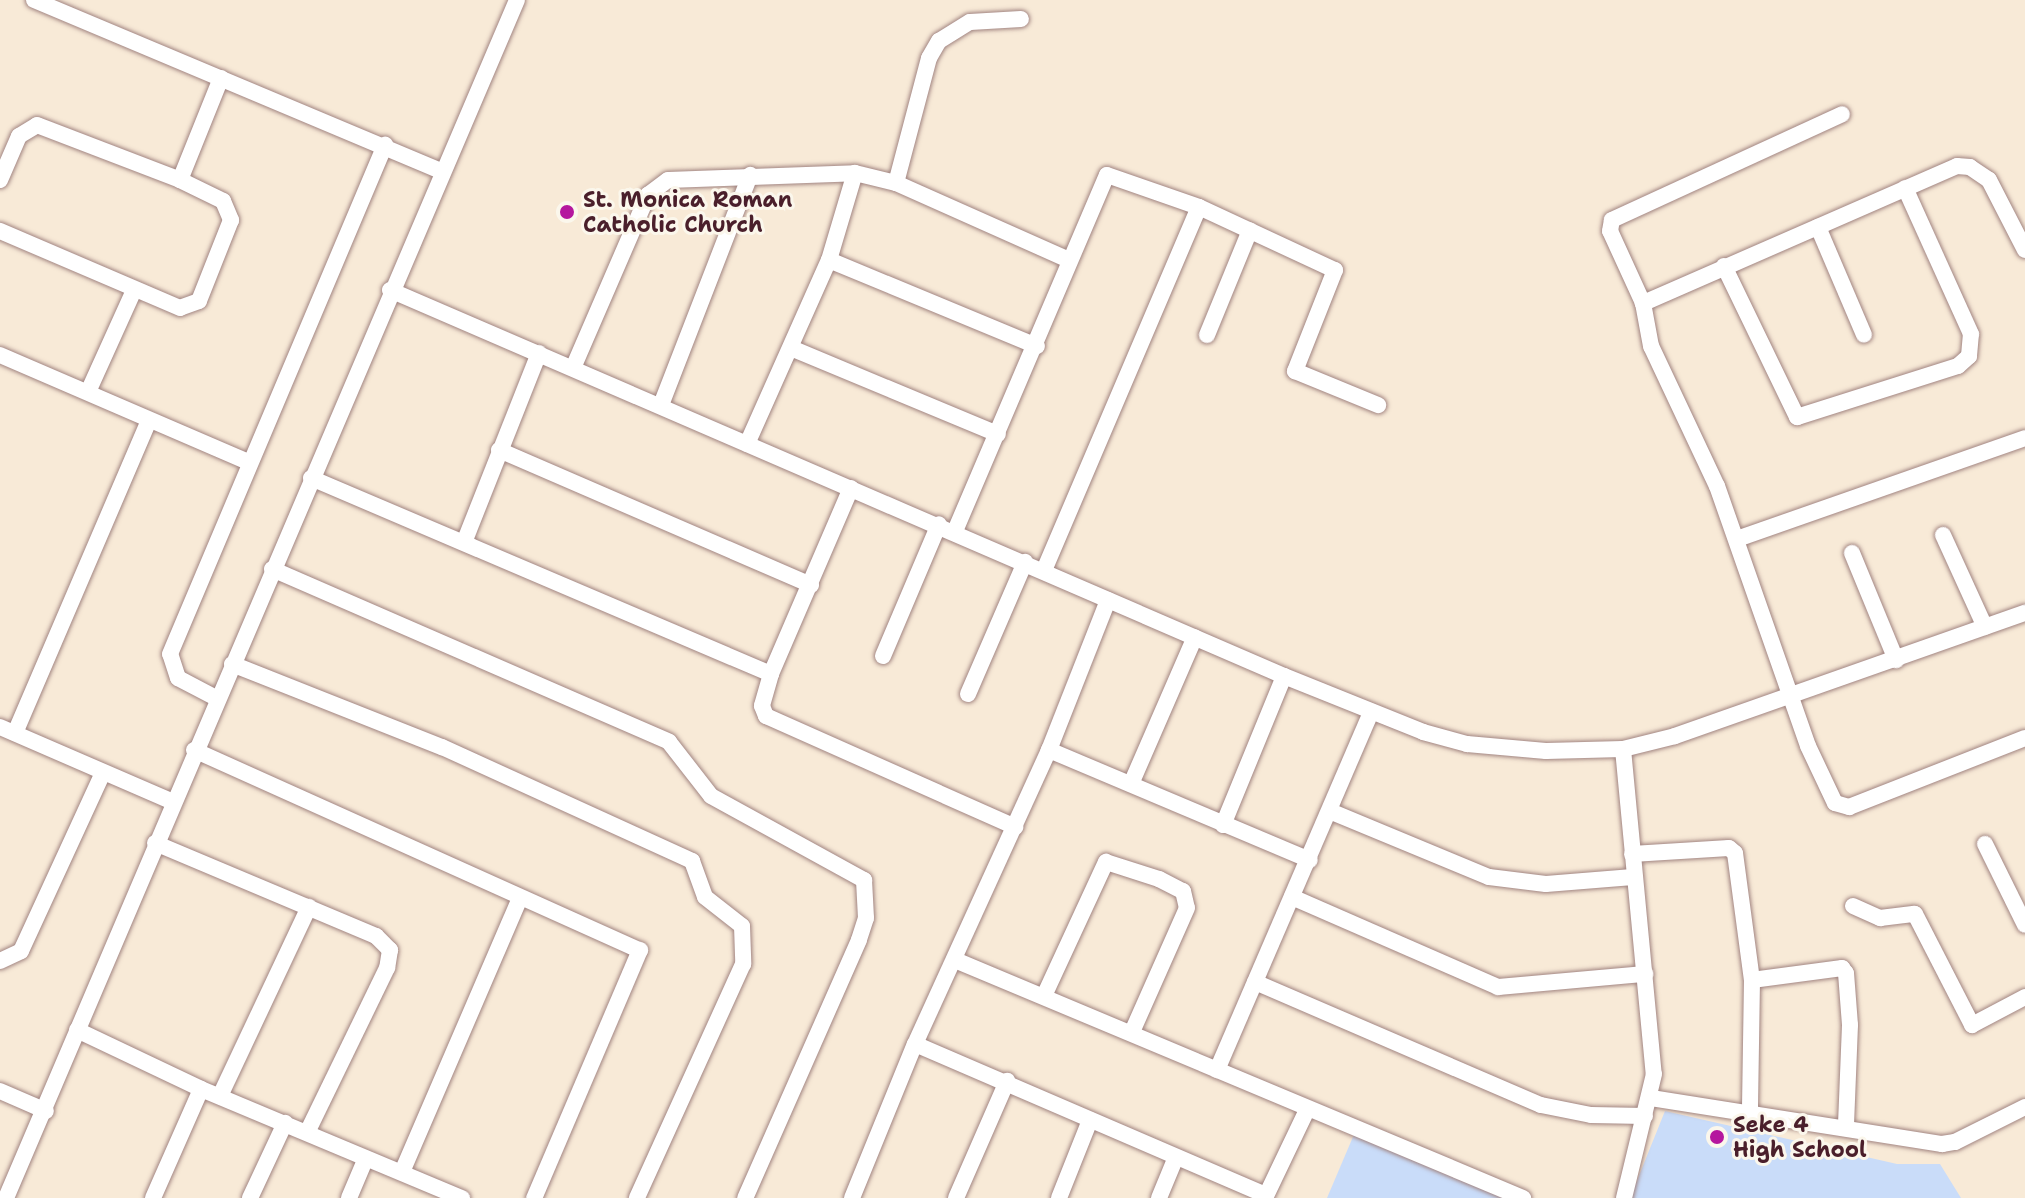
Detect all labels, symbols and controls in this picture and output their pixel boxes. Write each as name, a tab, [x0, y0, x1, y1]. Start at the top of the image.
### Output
place label: St. Monica Roman Catholic Church	[583, 186, 792, 238]
marker: St. Monica Roman Catholic Church	[558, 203, 576, 221]
place label: Seke 4 High School	[1733, 1111, 1867, 1162]
marker: Seke 4 High School	[1708, 1128, 1726, 1146]

